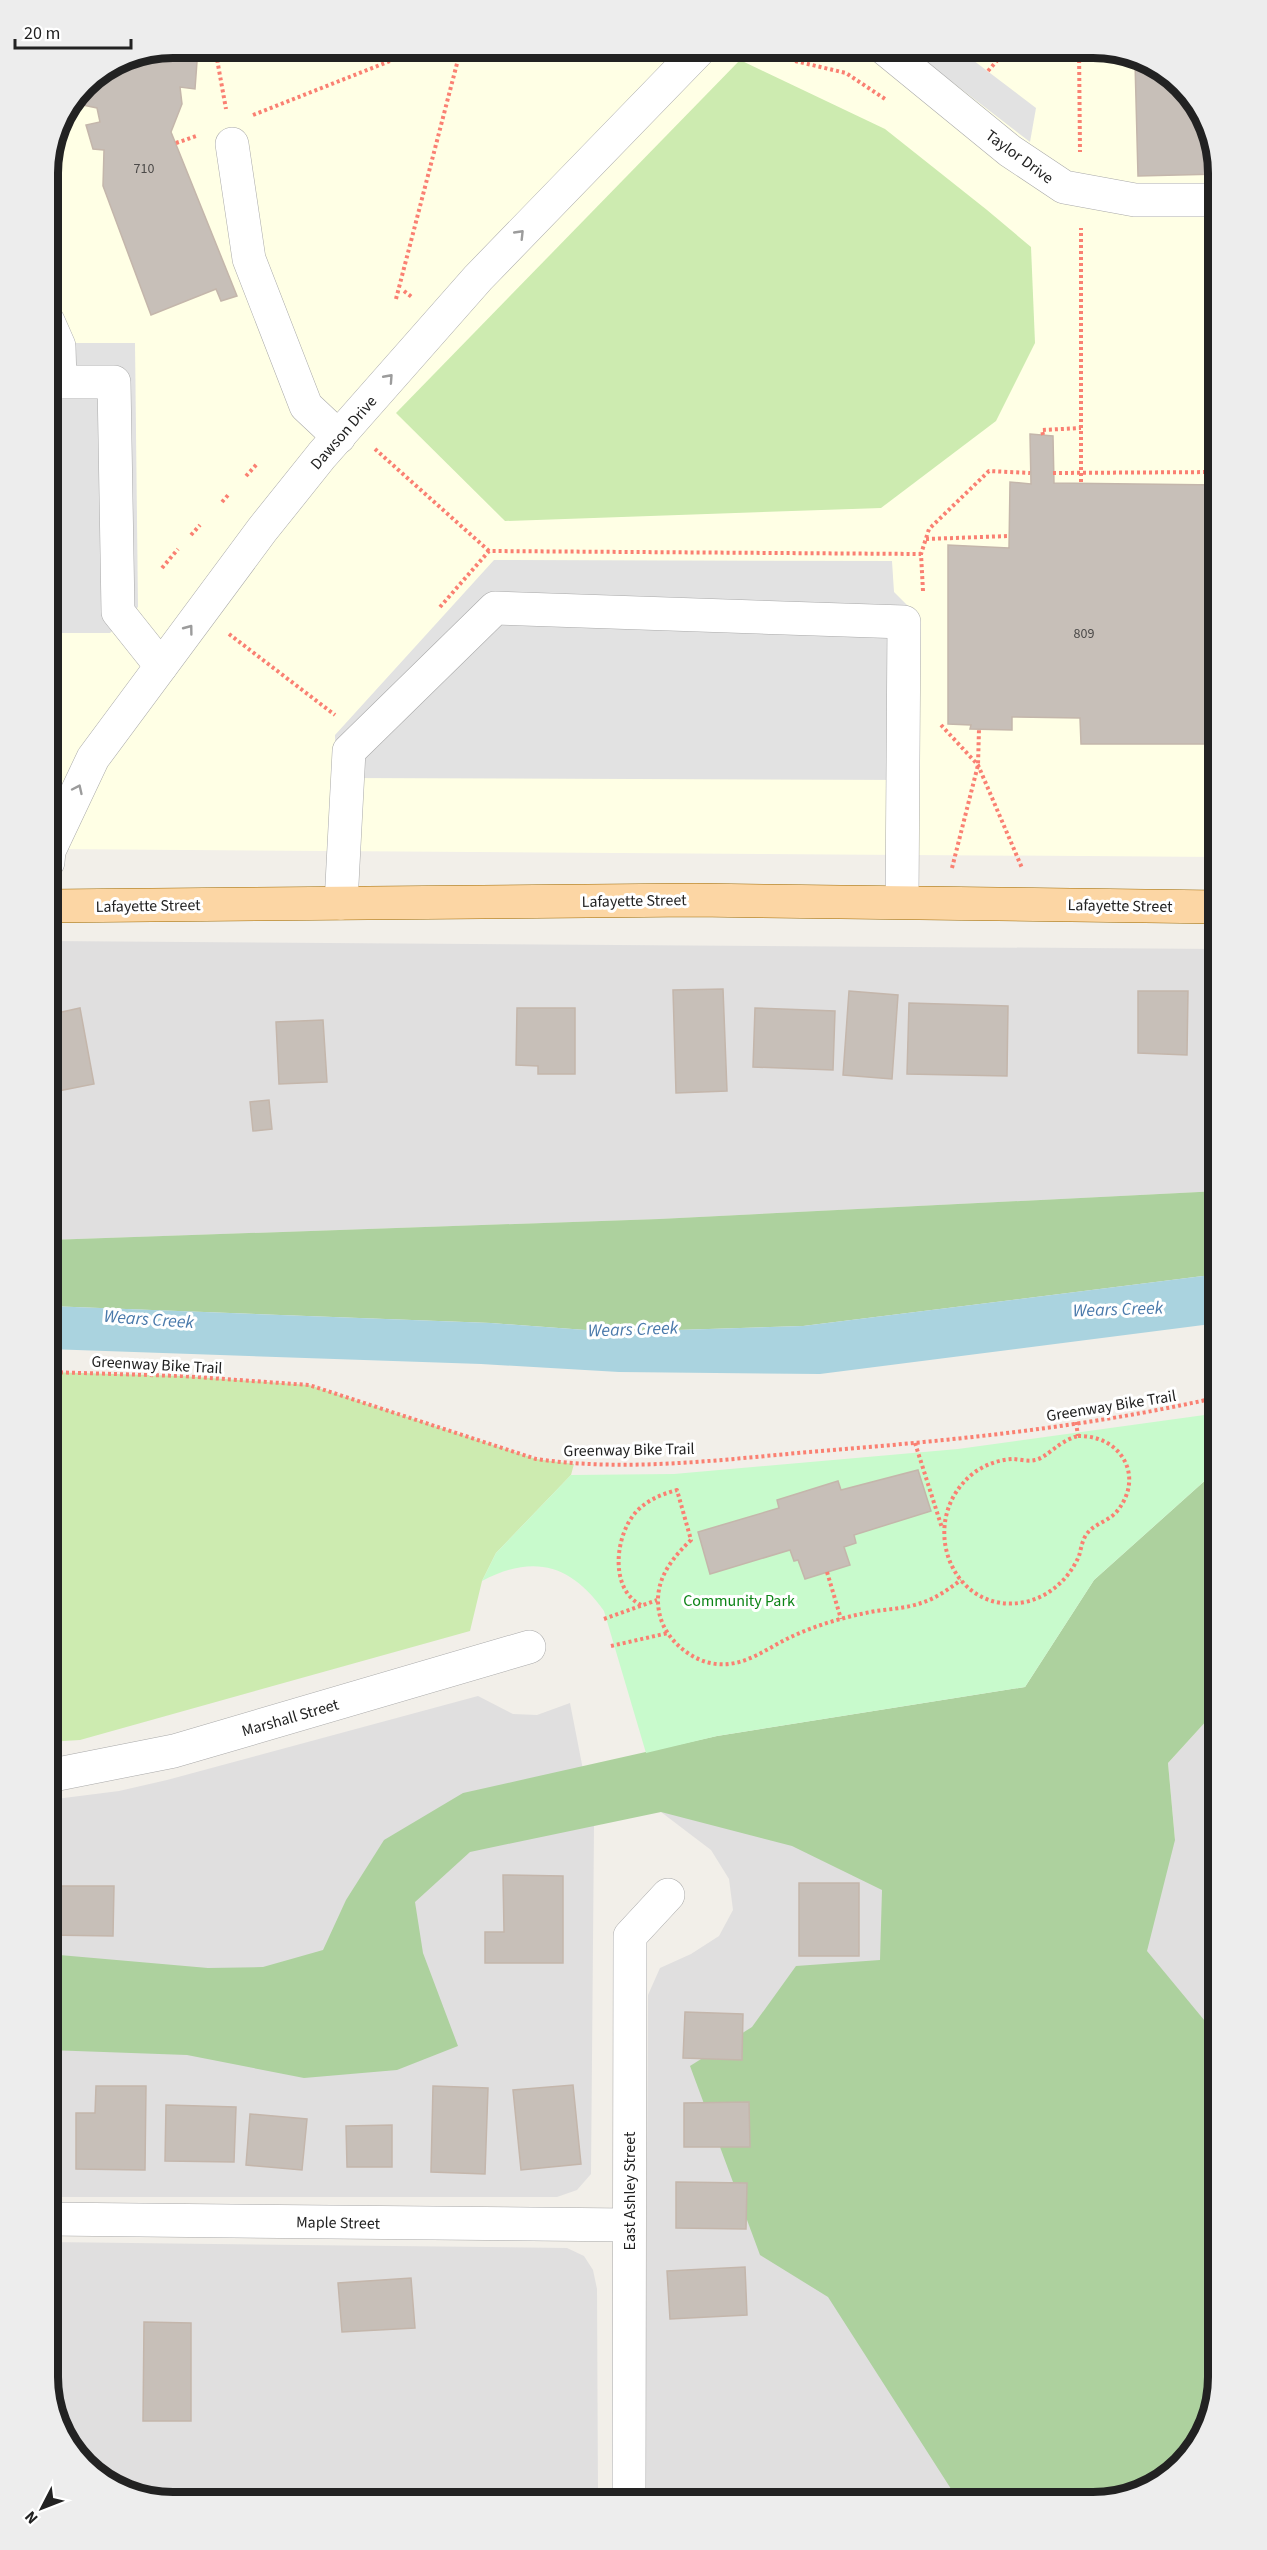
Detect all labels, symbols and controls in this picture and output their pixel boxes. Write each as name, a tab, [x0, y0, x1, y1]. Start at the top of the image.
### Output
scale bar	[15, 12, 130, 50]
text: 20 m	[24, 21, 60, 46]
street label: Taylor Drive	[981, 125, 1058, 189]
house number: 710	[134, 159, 154, 179]
one-way arrow	[513, 231, 524, 242]
one-way arrow	[382, 375, 393, 385]
street label: Dawson Drive	[305, 391, 382, 474]
one-way arrow	[181, 624, 192, 635]
house number: 809	[1074, 624, 1094, 644]
one-way arrow	[71, 784, 83, 795]
street label: Lafayette Street	[581, 889, 687, 913]
street label: Lafayette Street	[95, 894, 201, 918]
street label: Lafayette Street	[1067, 894, 1173, 918]
water label: Wears Creek	[1072, 1295, 1164, 1324]
water label: Wears Creek	[103, 1304, 195, 1335]
water label: Wears Creek	[587, 1315, 679, 1344]
street label: Greenway Bike Trail	[91, 1351, 223, 1379]
street label: Greenway Bike Trail	[1045, 1385, 1178, 1427]
street label: Greenway Bike Trail	[563, 1438, 695, 1462]
park label: Community Park	[683, 1590, 795, 1612]
street label: Marshall Street	[239, 1693, 342, 1742]
street label: East Ashley Street	[619, 2131, 641, 2250]
street label: Maple Street	[296, 2211, 381, 2235]
north arrow	[12, 2478, 72, 2538]
text: N	[20, 2506, 43, 2529]

